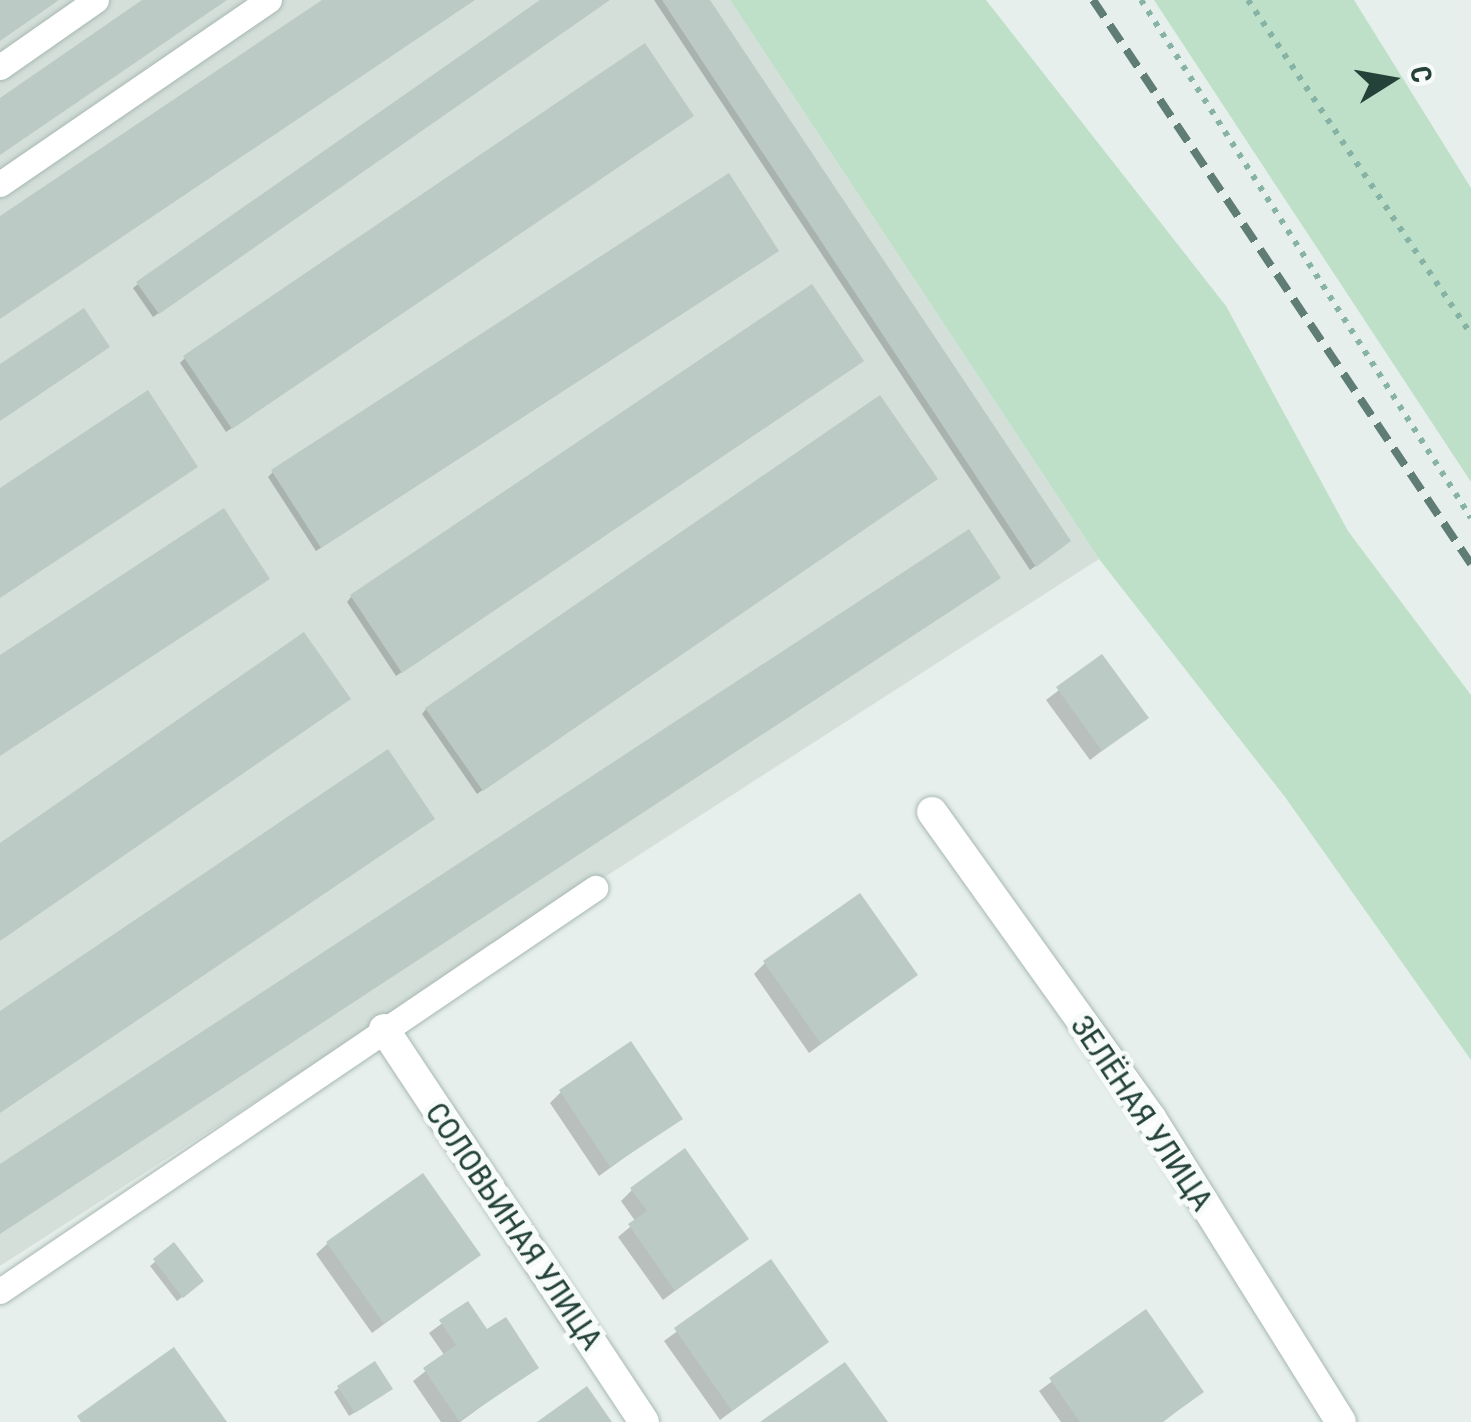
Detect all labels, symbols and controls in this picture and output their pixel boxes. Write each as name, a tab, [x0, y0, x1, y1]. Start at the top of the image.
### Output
north arrow	[1341, 30, 1441, 130]
text: С	[1403, 63, 1439, 85]
street label: ЗЕЛЁНАЯ УЛИЦА	[1062, 1008, 1222, 1218]
street label: СОЛОВЬИНАЯ УЛИЦА	[417, 1095, 611, 1357]

